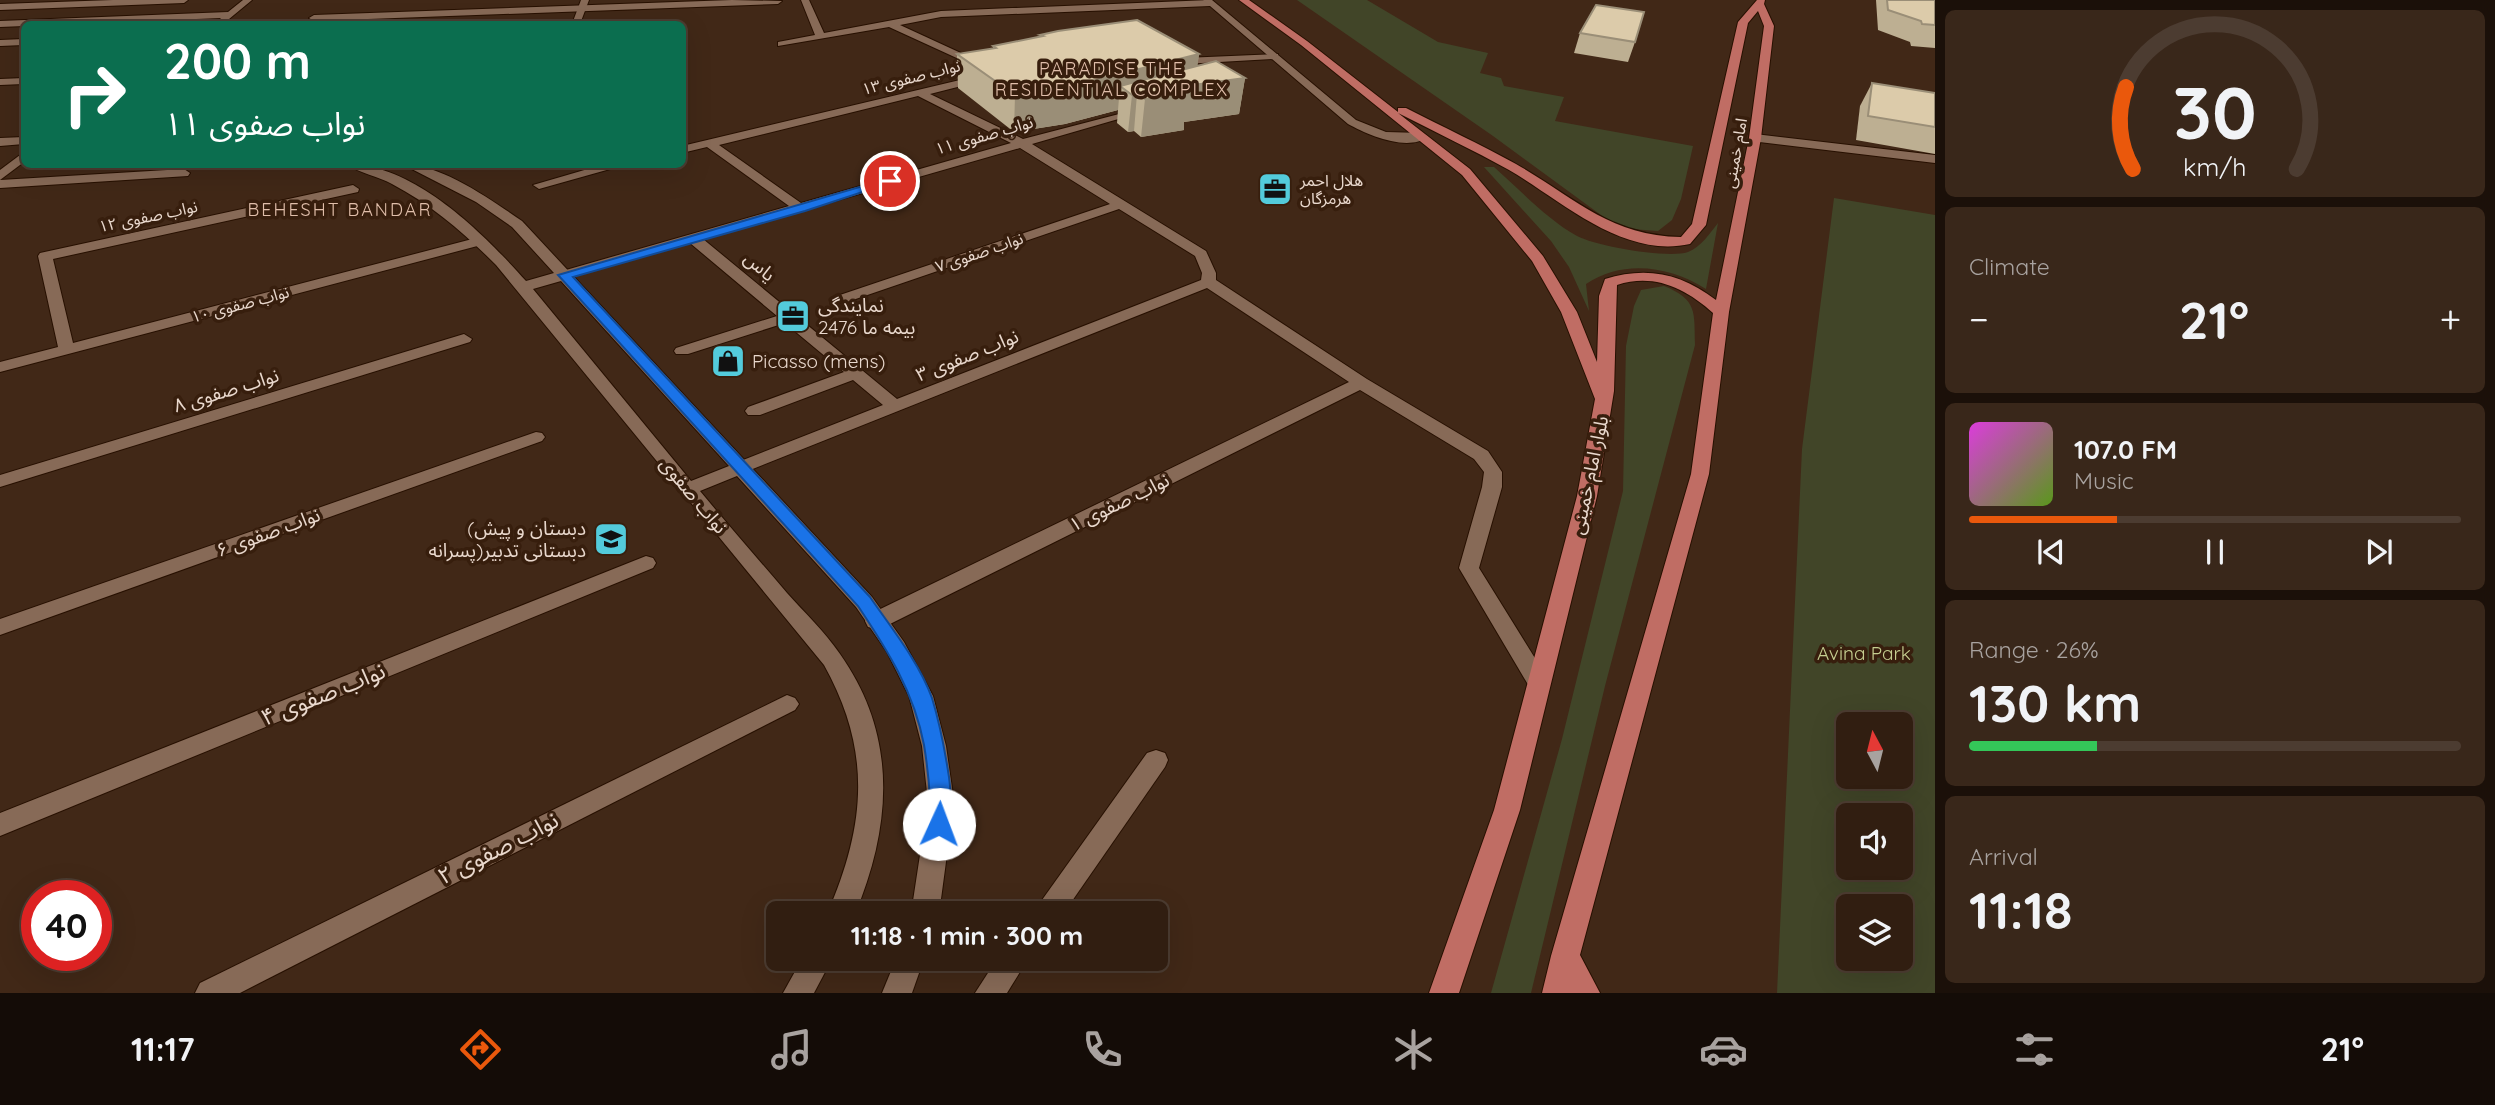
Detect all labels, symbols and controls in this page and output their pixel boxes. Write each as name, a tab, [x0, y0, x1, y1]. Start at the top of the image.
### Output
text: 200 m	[164, 30, 311, 91]
icon: right	[49, 49, 140, 140]
street label: نواب صفوی ۱۳	[860, 55, 962, 99]
district label: PARADISE THE RESIDENTIAL COMPLEX	[995, 57, 1229, 101]
text: 30	[2173, 67, 2257, 158]
text: نواب صفوی ۱۱	[164, 103, 365, 143]
street label: نواب صفوی ۱۱	[933, 112, 1035, 158]
street label: امام خمینی	[1719, 116, 1754, 190]
pin	[860, 151, 920, 211]
text: km/h	[2183, 151, 2247, 182]
icon: arrive	[871, 162, 909, 200]
office icon: هلال احمر هرمزگان	[1256, 170, 1294, 208]
place label: هلال احمر هرمزگان	[1299, 170, 1363, 208]
street label: نواب صفوی ۱۲	[97, 196, 199, 236]
district label: BEHESHT BANDAR	[247, 198, 433, 221]
street label: نواب صفوی ۷	[932, 228, 1026, 276]
street label: یاس	[739, 246, 781, 286]
text: Climate	[1969, 252, 2050, 281]
street label: نواب صفوی ۱۰	[189, 281, 291, 327]
text: 21°	[2179, 287, 2249, 352]
place label: نمایندگی بیمه ما 2476	[818, 293, 915, 339]
text: −	[1969, 295, 1989, 343]
text: +	[2440, 295, 2461, 343]
office icon: نمایندگی بیمه ما 2476	[774, 297, 812, 335]
street label: نواب صفوی ۳	[912, 324, 1022, 386]
shop icon: Picasso (mens)	[709, 342, 747, 380]
place label: Picasso (mens)	[752, 349, 885, 373]
street label: نواب صفوی ۸	[171, 363, 281, 417]
street label: بلوار امام خمینی	[1565, 414, 1616, 537]
text: 107.0 FM	[2074, 433, 2177, 466]
street label: نواب صفوی	[655, 452, 733, 538]
text: Music	[2074, 466, 2134, 495]
street label: نواب صفوی ۱	[1065, 467, 1173, 537]
street label: نواب صفوی ۶	[213, 502, 323, 562]
place label: (دبستان و پیش دبستانی تدبیر(پسرانه	[428, 516, 586, 563]
school or university icon: (دبستان و پیش دبستانی تدبیر(پسرانه	[592, 520, 630, 558]
icon: previous	[2032, 533, 2070, 571]
icon: pause	[2196, 533, 2234, 571]
icon: next	[2360, 533, 2398, 571]
text: Range · 26%	[1969, 635, 2099, 664]
park label: Avina Park	[1817, 641, 1911, 665]
street label: نواب صفوی ۴	[256, 655, 389, 732]
text: 130 km	[1969, 670, 2141, 735]
north arrow	[1836, 712, 1913, 789]
map controls	[1836, 712, 1913, 971]
position arrow	[902, 787, 976, 861]
button: sound	[1836, 803, 1913, 880]
street label: نواب صفوی ۲	[433, 805, 563, 890]
text: Arrival	[1969, 842, 2038, 871]
text: 11:18	[1969, 877, 2072, 942]
speed limit sign: 40	[21, 880, 112, 971]
button: layers	[1836, 894, 1913, 971]
text: 11:18 · 1 min · 300 m	[851, 919, 1083, 952]
icon: directions	[456, 1025, 505, 1074]
icon: music	[767, 1025, 816, 1074]
icon: phone	[1078, 1025, 1127, 1074]
icon: climate	[1389, 1025, 1438, 1074]
icon: car	[1699, 1025, 1748, 1074]
icon: filters	[2010, 1025, 2059, 1074]
text: 11:17	[131, 1029, 195, 1069]
text: 21°	[2321, 1029, 2364, 1069]

